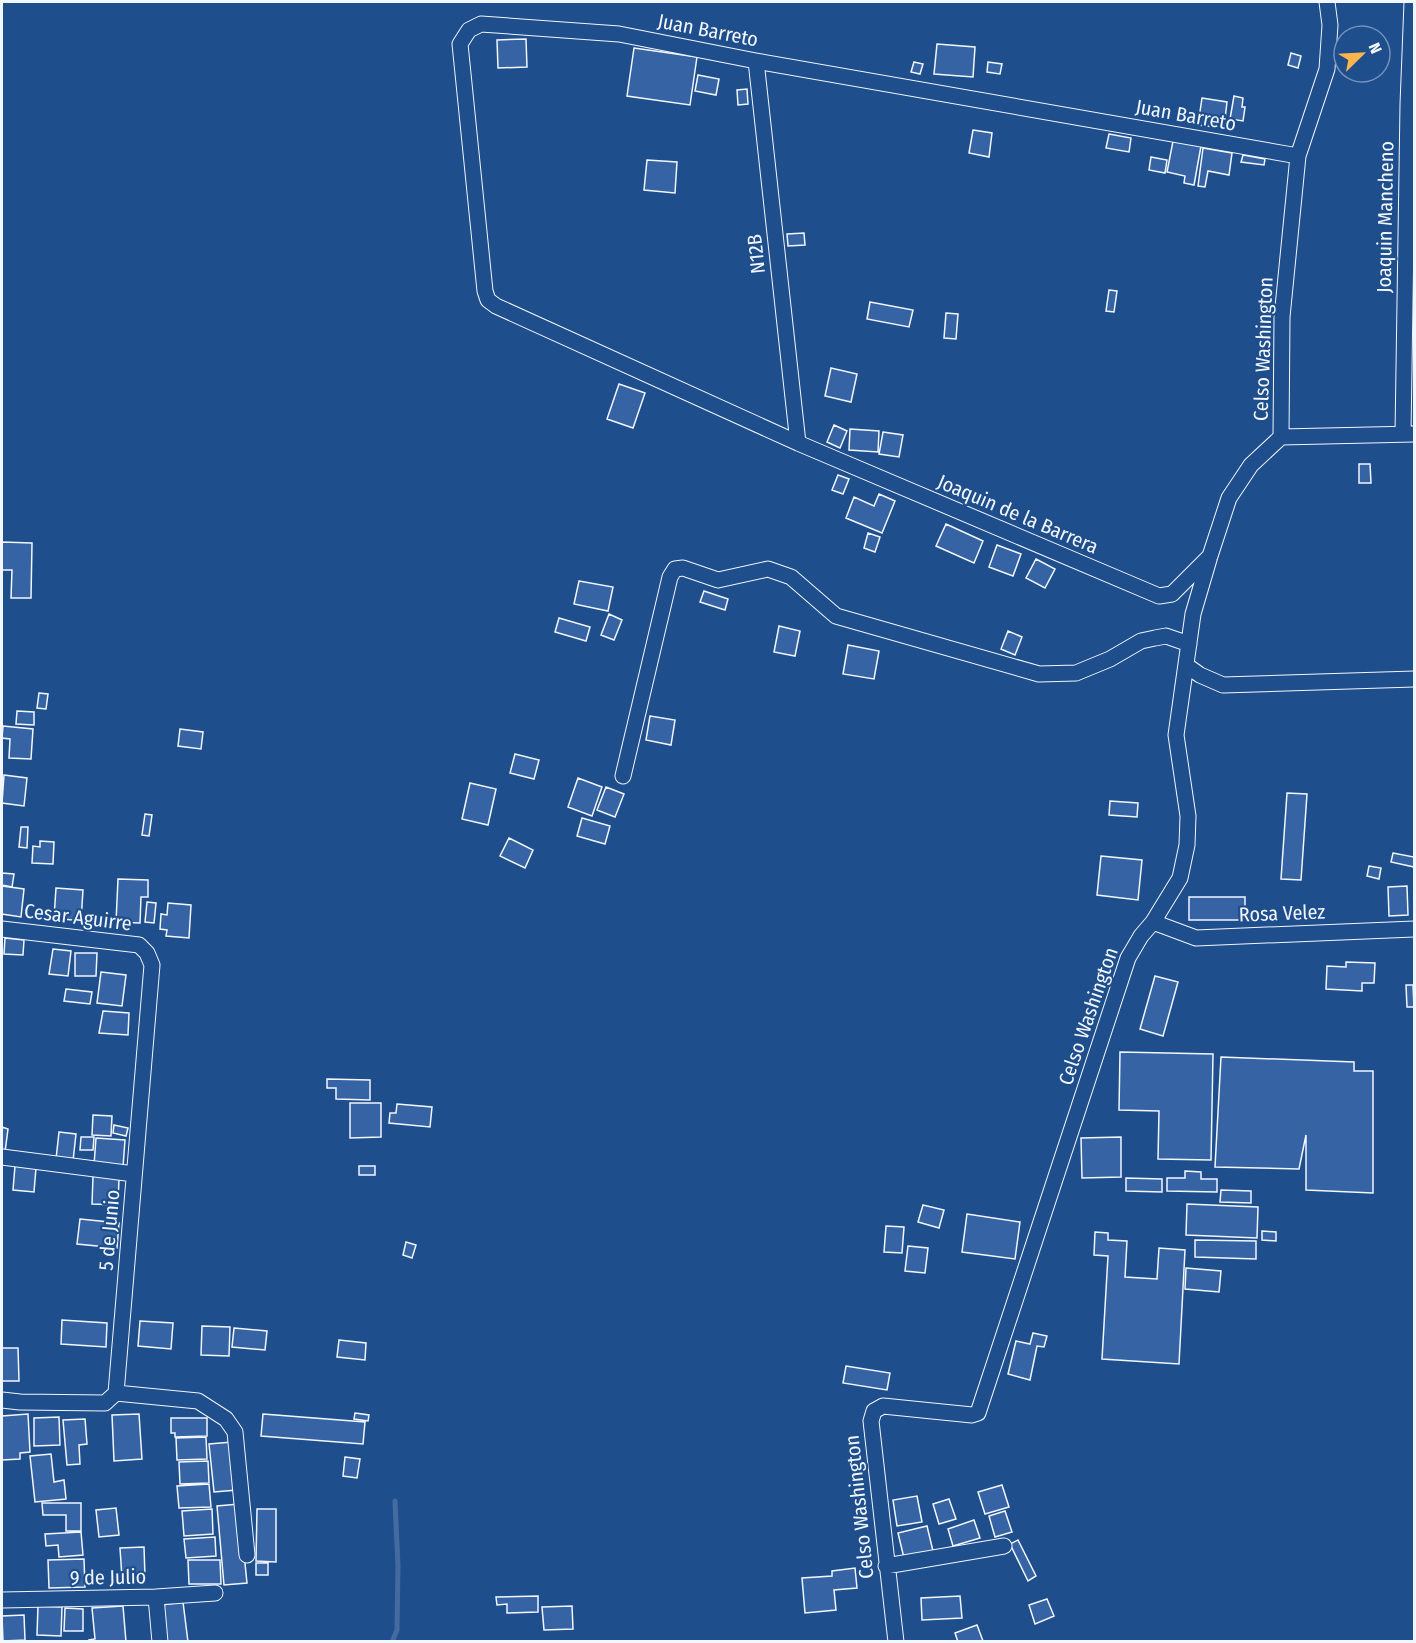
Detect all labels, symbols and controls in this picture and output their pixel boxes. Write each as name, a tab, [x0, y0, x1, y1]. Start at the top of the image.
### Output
street label: Juan Barreto	[656, 9, 760, 51]
north arrow	[1332, 24, 1392, 84]
text: N	[1365, 40, 1386, 56]
street label: Juan Barreto	[1134, 94, 1238, 136]
street label: Joaquin Mancheno	[1372, 141, 1398, 293]
street label: N12B	[742, 233, 770, 275]
street label: Celso Washington	[1248, 277, 1278, 421]
street label: Joaquin de la Barrera	[934, 469, 1102, 559]
street label: Cesar Aguirre	[23, 899, 133, 935]
street label: Rosa Velez	[1238, 899, 1326, 927]
street label: Celso Washington	[1053, 944, 1123, 1088]
street label: 5 de Junio	[94, 1189, 124, 1271]
street label: Celso Washington	[840, 1434, 878, 1580]
street label: 9 de Julio	[70, 1564, 146, 1590]

